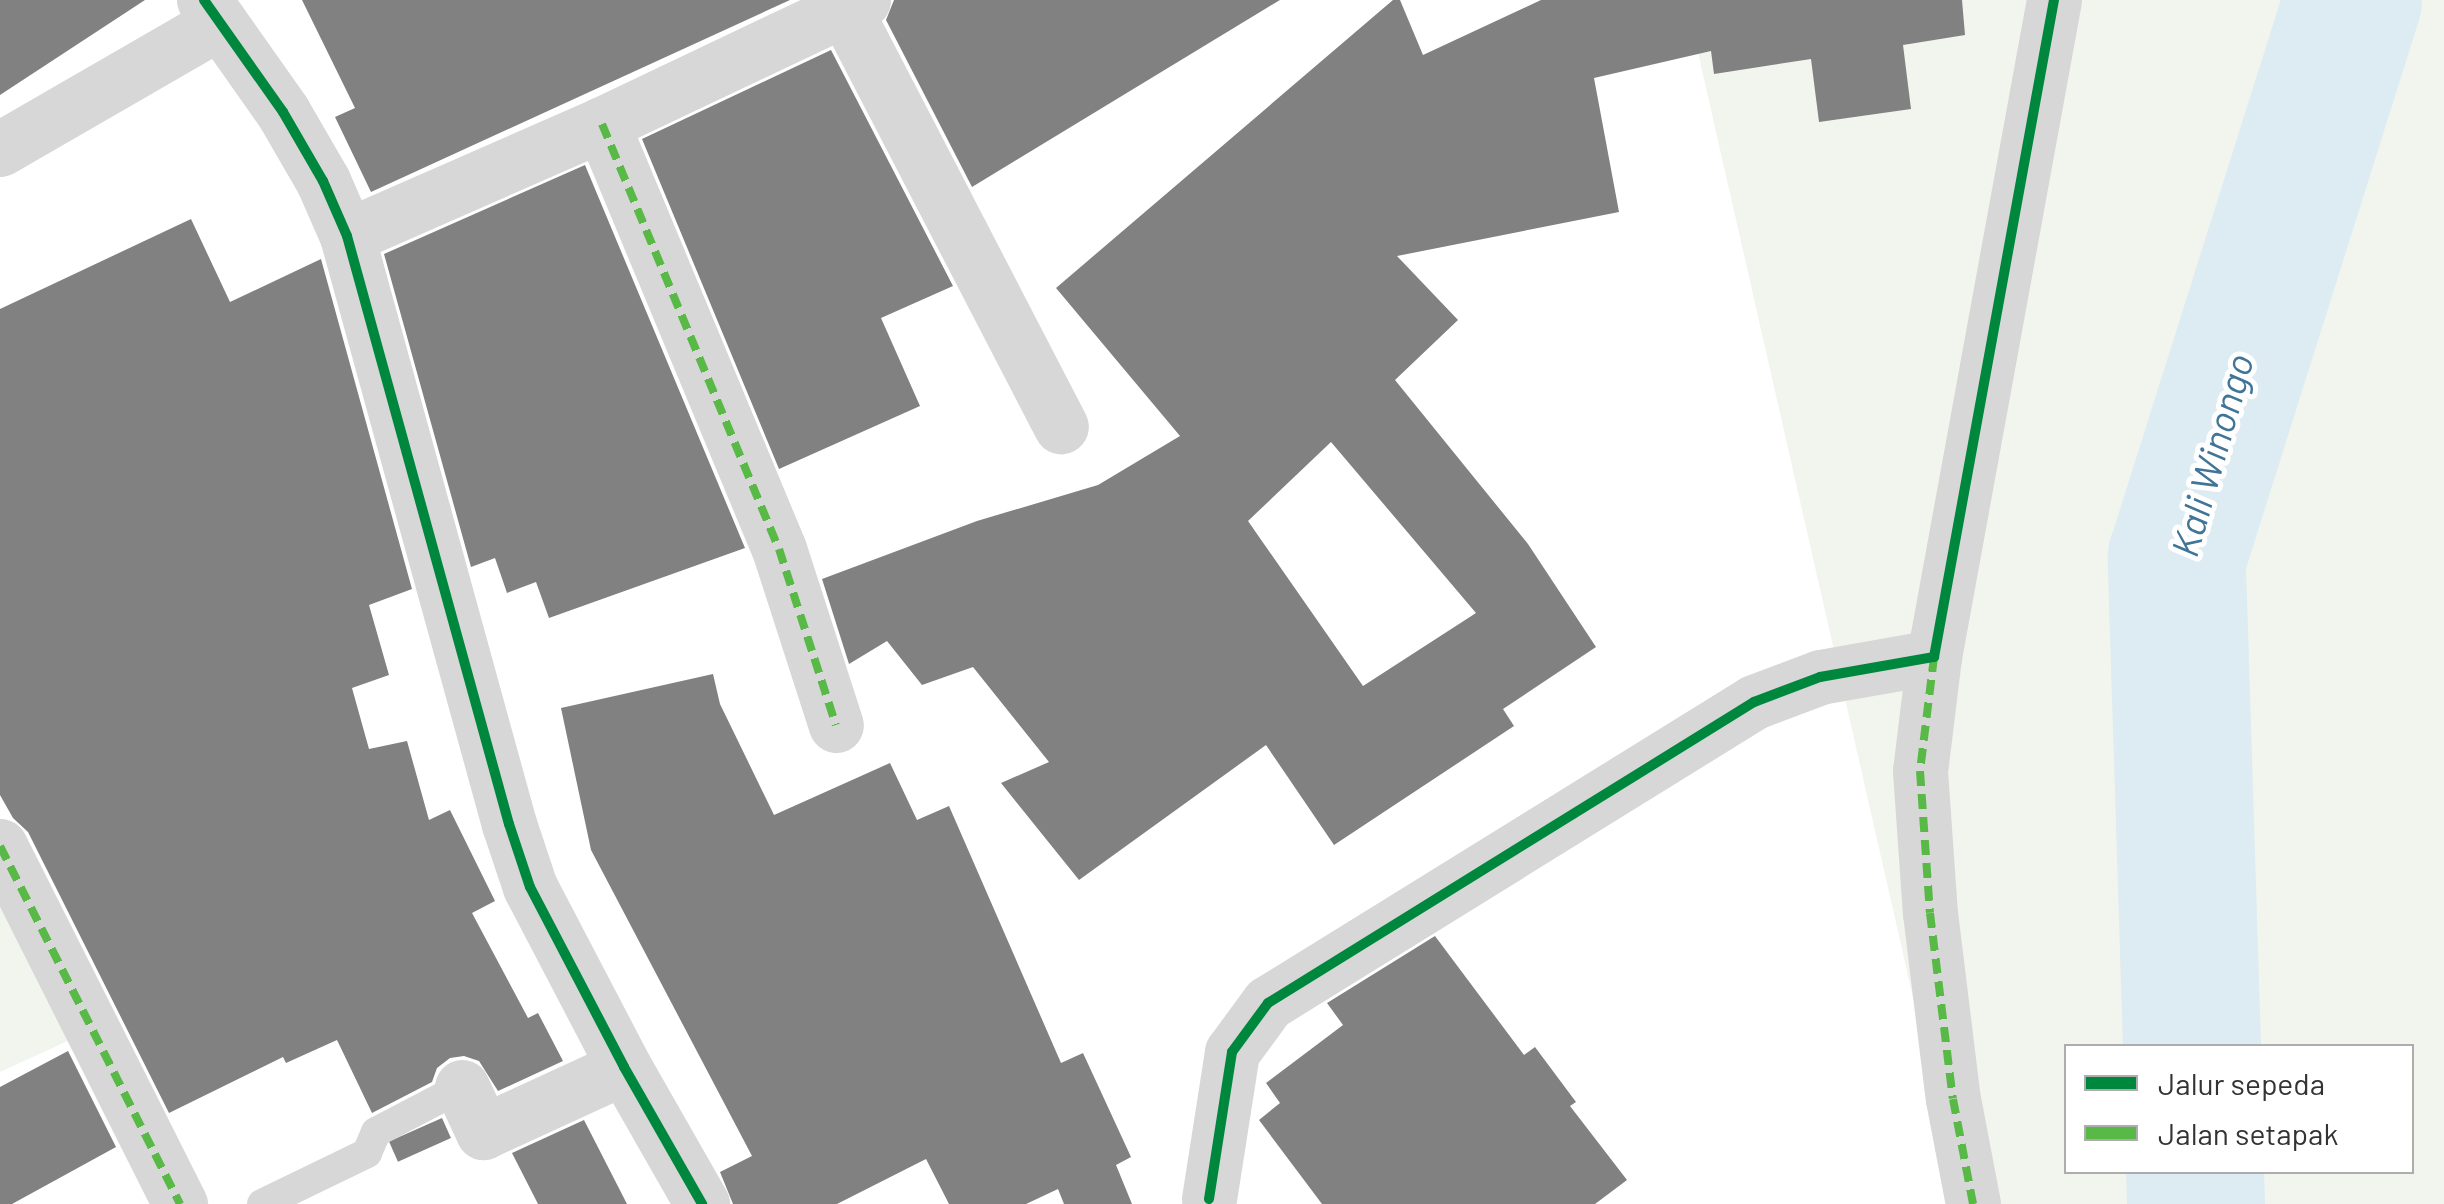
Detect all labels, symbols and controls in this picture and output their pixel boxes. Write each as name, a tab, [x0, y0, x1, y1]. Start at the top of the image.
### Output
water label: Kali Winongo	[2161, 348, 2263, 562]
legend	[2064, 1044, 2414, 1174]
text: Jalur sepeda	[2158, 1065, 2325, 1101]
text: Jalan setapak	[2158, 1115, 2338, 1151]

